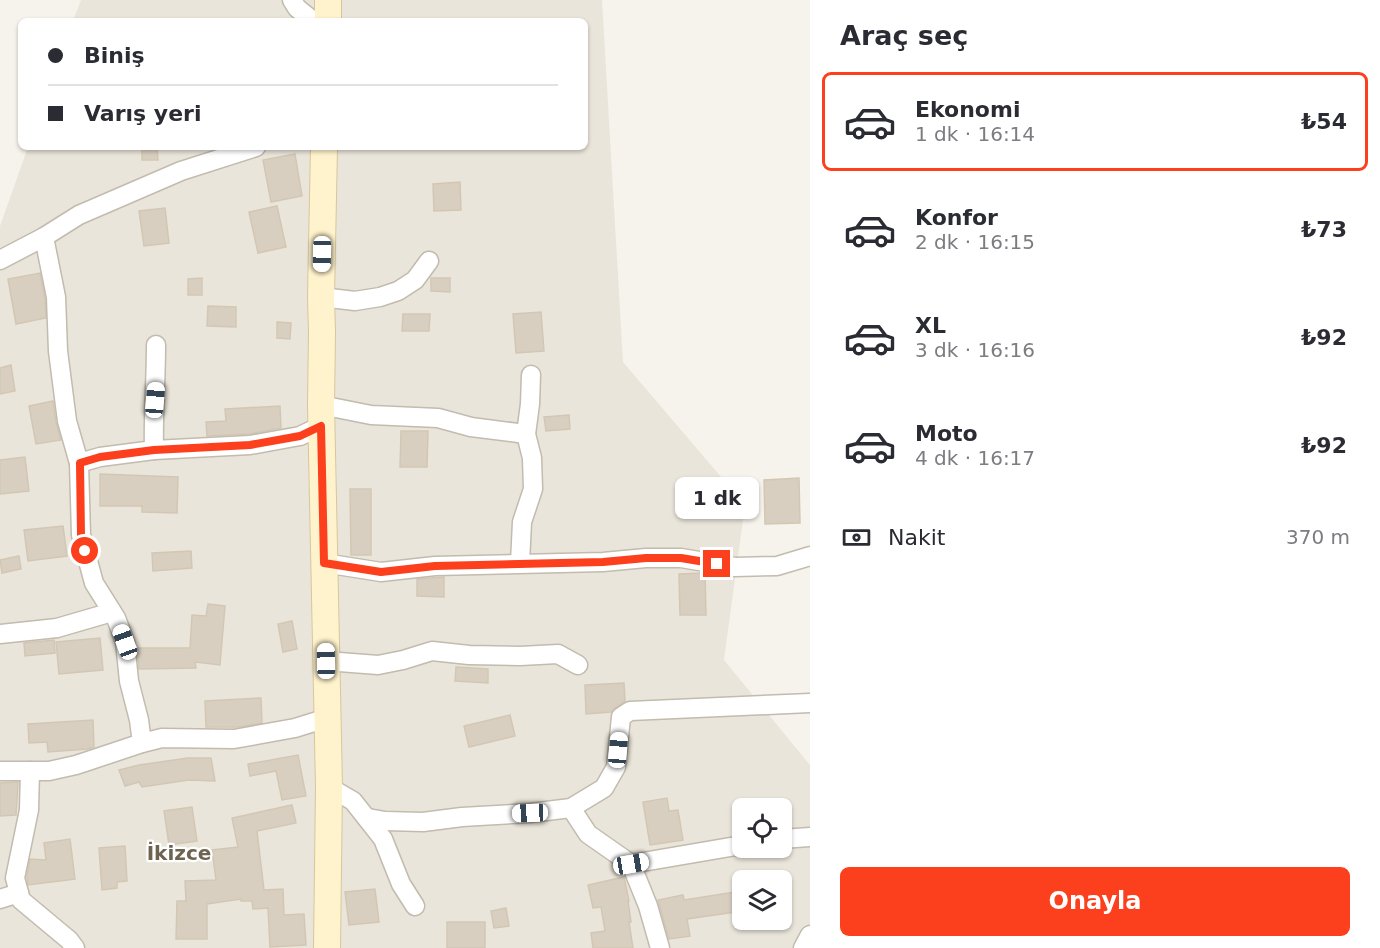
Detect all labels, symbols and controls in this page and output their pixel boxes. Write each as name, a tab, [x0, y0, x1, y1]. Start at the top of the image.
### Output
text: Araç seç	[840, 20, 968, 51]
text: Biniş	[84, 43, 145, 68]
icon: car	[843, 95, 897, 149]
text: Ekonomi	[915, 97, 1020, 122]
text: Varış yeri	[84, 101, 201, 126]
text: ₺54	[1301, 109, 1347, 134]
text: 1 dk · 16:14	[915, 122, 1035, 146]
icon: car	[843, 203, 897, 257]
text: Konfor	[915, 205, 998, 230]
text: ₺73	[1301, 217, 1347, 242]
text: 2 dk · 16:15	[915, 230, 1035, 254]
car	[313, 236, 331, 272]
icon: car	[843, 311, 897, 365]
text: XL	[915, 313, 946, 338]
text: ₺92	[1301, 325, 1347, 350]
text: 3 dk · 16:16	[915, 338, 1035, 362]
car	[144, 381, 166, 419]
icon: car	[843, 419, 897, 473]
text: Moto	[915, 421, 978, 446]
text: ₺92	[1301, 433, 1347, 458]
text: 4 dk · 16:17	[915, 446, 1035, 470]
callout: 1 dk	[675, 477, 759, 519]
text: 1 dk	[693, 486, 741, 510]
icon: cash	[840, 521, 873, 554]
text: Nakit	[888, 525, 945, 550]
text: 370 m	[1286, 525, 1350, 549]
route start	[71, 537, 98, 564]
route end	[703, 550, 730, 577]
car	[110, 622, 140, 662]
car	[317, 643, 335, 679]
car	[607, 731, 629, 769]
map controls	[732, 798, 792, 930]
button: locate	[732, 798, 792, 858]
car	[512, 803, 548, 823]
district label: İkizce	[147, 841, 211, 865]
car	[612, 852, 650, 876]
button: Onayla	[840, 867, 1350, 936]
button: layers	[732, 870, 792, 930]

